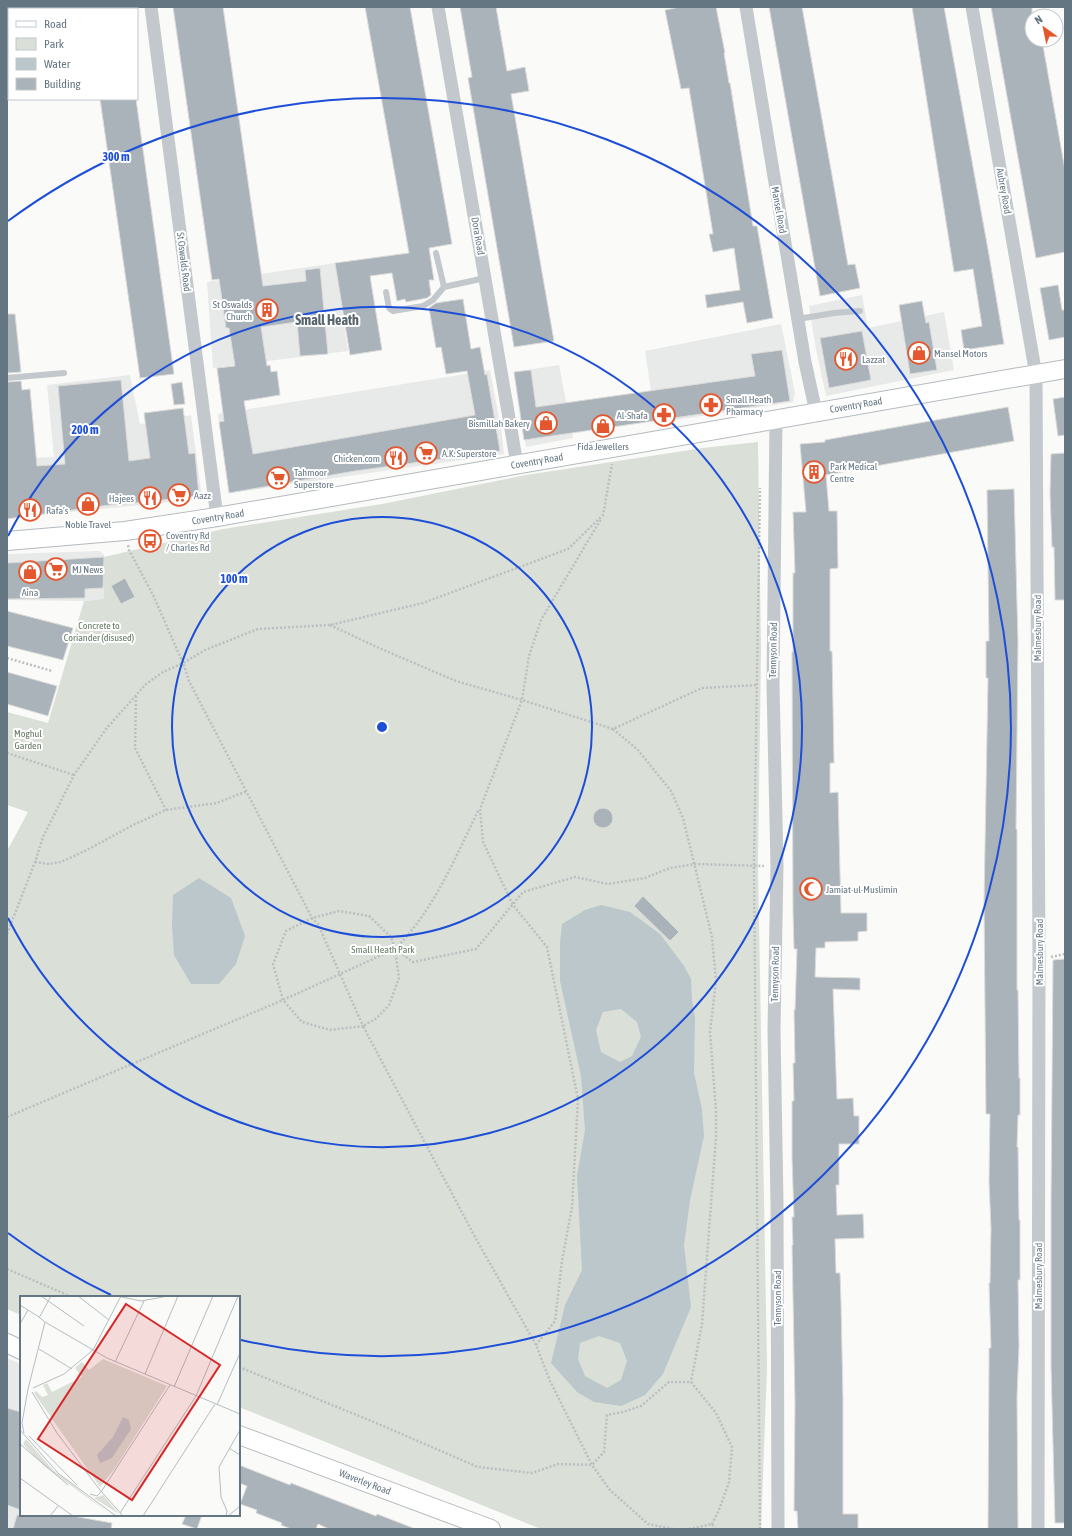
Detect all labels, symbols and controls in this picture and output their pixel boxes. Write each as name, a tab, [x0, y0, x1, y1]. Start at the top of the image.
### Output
legend	[8, 8, 138, 100]
north arrow	[1024, 8, 1064, 48]
text: N	[1033, 13, 1045, 26]
text: Road	[44, 17, 67, 31]
text: Park	[44, 37, 65, 51]
text: Water	[44, 57, 71, 71]
text: Building	[44, 77, 82, 91]
text: 300 m	[102, 150, 130, 164]
street label: Aubrey Road	[995, 167, 1013, 215]
street label: Mansel Road	[769, 186, 789, 235]
street label: Dora Road	[469, 216, 487, 256]
street label: St Oswalds Road	[175, 232, 193, 293]
building icon: St Oswalds Church	[254, 297, 280, 323]
place label: St Oswalds Church	[213, 299, 252, 322]
district label: Small Heath	[295, 312, 359, 328]
shop icon: Mansel Motors	[906, 340, 932, 366]
restaurant icon: Lazzat	[833, 346, 859, 372]
place label: Mansel Motors	[934, 348, 988, 359]
place label: Lazzat	[862, 354, 885, 365]
pharmacy icon: Small Heath Pharmacy	[698, 392, 724, 418]
place label: Small Heath Pharmacy	[726, 394, 772, 417]
street label: Coventry Road	[829, 395, 883, 415]
pharmacy icon: Al-Shafa	[651, 402, 677, 428]
shop icon: Bismillah Bakery	[533, 410, 559, 436]
place label: Al-Shafa	[617, 410, 648, 421]
shop icon: Fida Jewellers	[590, 413, 616, 439]
place label: Bismillah Bakery	[469, 418, 530, 429]
text: 200 m	[71, 423, 99, 437]
supermarket icon: A.K. Superstore	[413, 440, 439, 466]
place label: Fida Jewellers	[577, 441, 629, 452]
restaurant icon: Chicken.com	[383, 445, 409, 471]
place label: A.K. Superstore	[442, 448, 497, 459]
street label: Coventry Road	[510, 451, 564, 471]
place label: Chicken.com	[334, 453, 380, 464]
building icon: Park Medical Centre	[801, 459, 827, 485]
place label: Park Medical Centre	[830, 461, 878, 484]
supermarket icon: Tahmoor Superstore	[265, 465, 291, 491]
place label: Tahmoor Superstore	[294, 467, 334, 490]
supermarket icon: Aazz	[166, 482, 192, 508]
restaurant icon: Hajees	[137, 485, 163, 511]
place label: Aazz	[194, 490, 211, 501]
shop icon: Noble Travel	[75, 491, 101, 517]
place label: Hajees	[109, 493, 134, 504]
restaurant icon: Rafa's	[17, 497, 43, 523]
place label: Rafa's	[46, 505, 69, 516]
street label: Coventry Road	[191, 507, 245, 527]
place label: Noble Travel	[65, 519, 111, 530]
bus stop icon: Coventry Rd / Charles Rd	[137, 528, 163, 554]
place label: Coventry Rd / Charles Rd	[166, 530, 210, 553]
supermarket icon: MJ News	[43, 556, 69, 582]
shop icon: Aina	[17, 559, 43, 585]
place label: MJ News	[72, 564, 104, 575]
text: 100 m	[220, 572, 248, 586]
place label: Aina	[22, 587, 39, 598]
street label: Malmesbury Road	[1032, 595, 1043, 661]
park label: Concrete to Coriander (disused)	[64, 620, 134, 643]
street label: Tennyson Road	[767, 622, 779, 678]
centre of rings	[375, 720, 389, 734]
park label: Moghul Garden	[14, 728, 42, 751]
mosque icon: Jamiat-ul-Muslimin	[798, 876, 824, 902]
place label: Jamiat-ul-Muslimin	[826, 884, 898, 895]
street label: Malmesbury Road	[1034, 919, 1045, 985]
park label: Small Heath Park	[351, 944, 415, 955]
street label: Tennyson Road	[769, 946, 781, 1002]
street label: Malmesbury Road	[1033, 1243, 1044, 1309]
street label: Tennyson Road	[772, 1270, 783, 1326]
inset map	[20, 1296, 240, 1516]
street label: Waverley Road	[338, 1467, 393, 1497]

